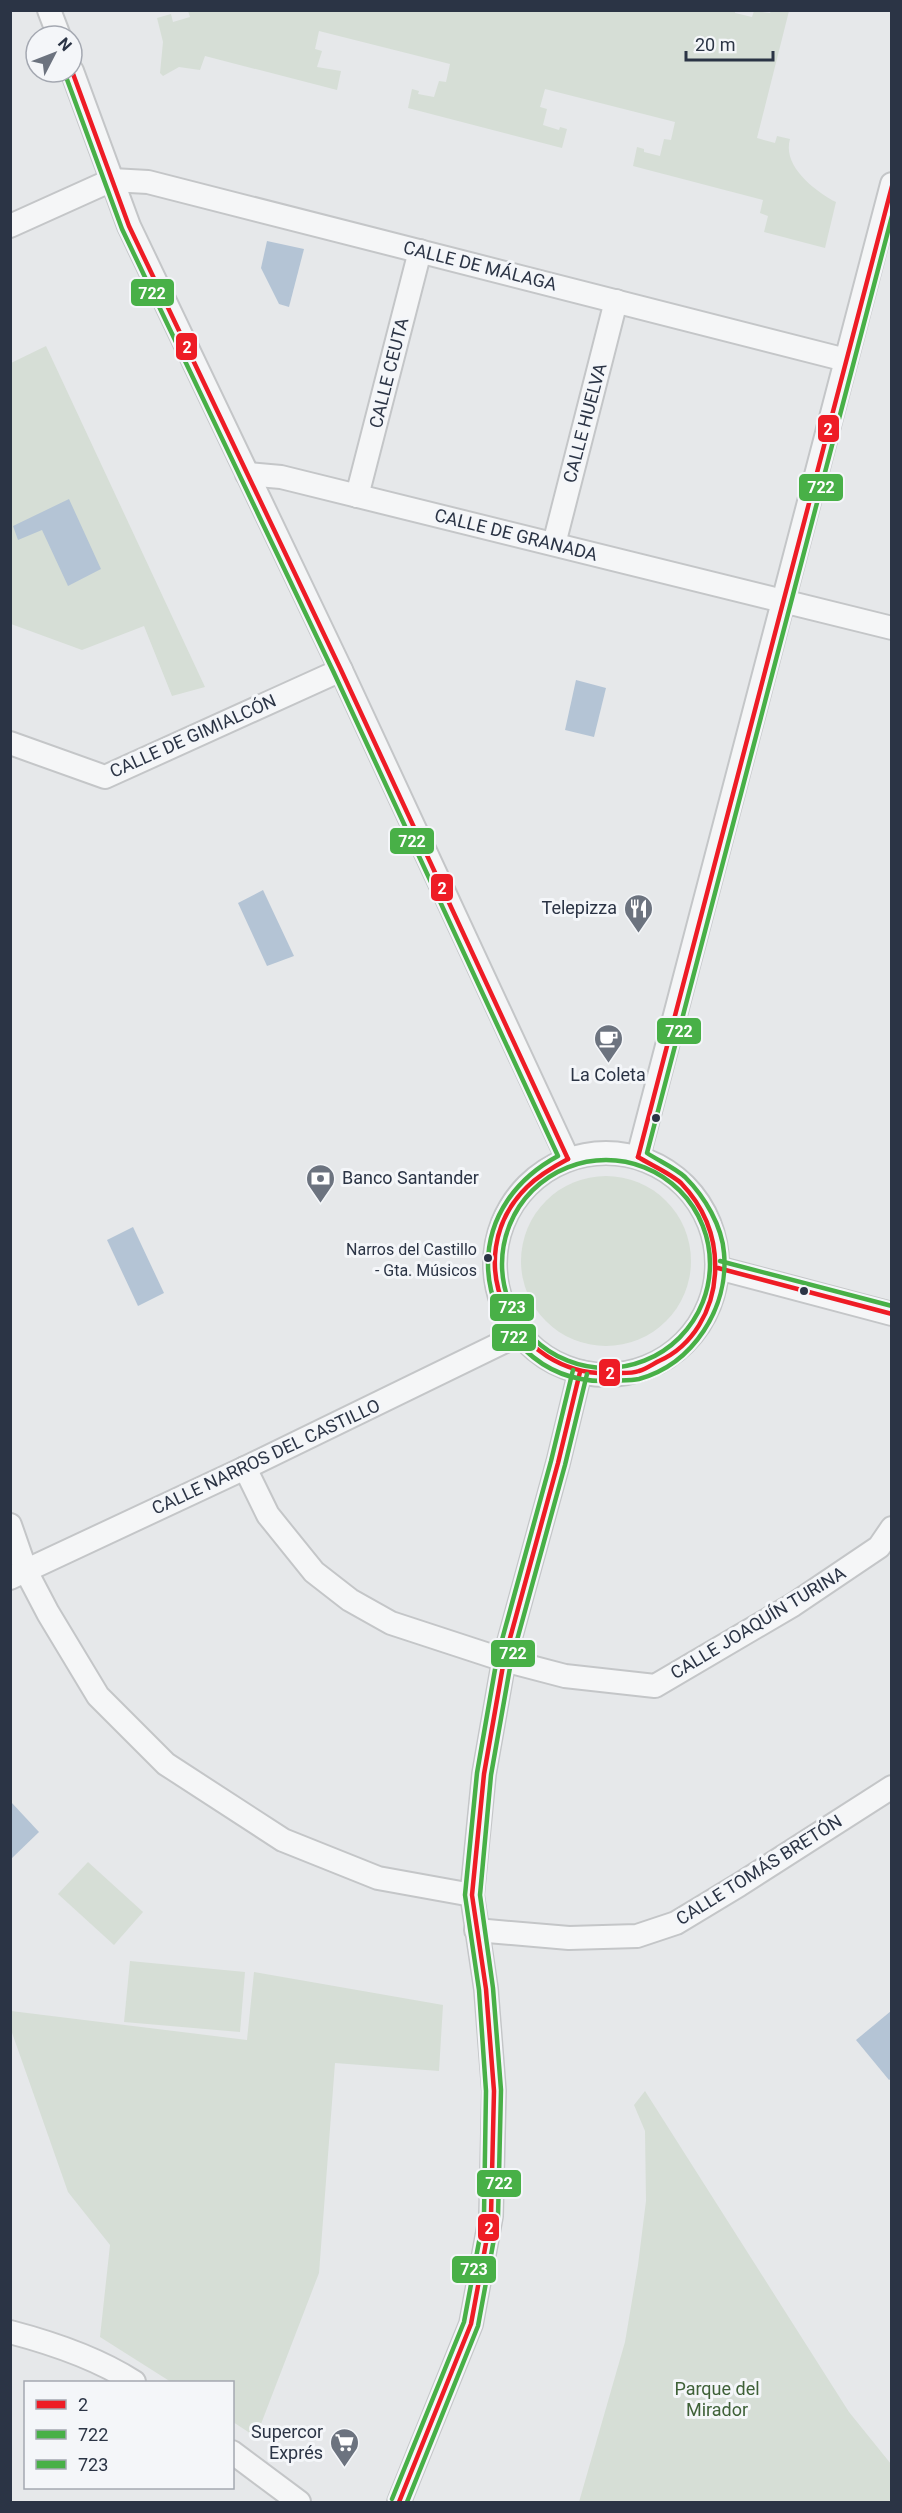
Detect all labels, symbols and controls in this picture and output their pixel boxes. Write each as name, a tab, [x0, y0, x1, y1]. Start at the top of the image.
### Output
north arrow	[24, 24, 84, 84]
scale bar	[686, 24, 773, 62]
text: N	[54, 34, 76, 55]
text: 20 m	[695, 34, 735, 55]
street label: CALLE DE MÁLAGA	[401, 236, 559, 295]
line badge: 722	[130, 278, 175, 307]
text: 722	[138, 284, 166, 303]
street label: CALLE CEUTA	[365, 315, 412, 430]
line badge: 2	[175, 332, 198, 361]
text: 2	[182, 338, 192, 357]
street label: CALLE HUELVA	[558, 361, 611, 485]
line badge: 2	[817, 414, 840, 443]
text: 2	[823, 420, 833, 439]
line badge: 722	[798, 473, 844, 502]
text: 722	[807, 478, 835, 497]
street label: CALLE DE GRANADA	[432, 504, 600, 565]
street label: CALLE DE GIMIALCÓN	[106, 689, 279, 782]
line badge: 722	[389, 827, 435, 855]
text: 722	[398, 832, 426, 851]
line badge: 2	[430, 873, 454, 902]
text: 2	[437, 879, 447, 898]
restaurant icon: Telepizza	[622, 892, 654, 934]
place label: Telepizza	[542, 897, 617, 918]
line badge: 722	[656, 1017, 702, 1045]
cafe icon: La Coleta	[592, 1022, 624, 1064]
text: 722	[665, 1022, 693, 1041]
place label: La Coleta	[570, 1064, 646, 1085]
unlabelled marker	[650, 1112, 662, 1124]
bank icon: Banco Santander	[305, 1162, 337, 1204]
place label: Banco Santander	[342, 1167, 479, 1188]
place label: Narros del Castillo - Gta. Músicos	[346, 1240, 477, 1280]
marker: Narros del Castillo - Gta. Músicos	[482, 1252, 494, 1264]
unlabelled marker	[798, 1285, 810, 1297]
line badge: 723	[489, 1293, 535, 1322]
text: 723	[498, 1298, 526, 1317]
line badge: 722	[491, 1323, 537, 1352]
text: 722	[500, 1328, 528, 1347]
line badge: 2	[598, 1358, 621, 1387]
text: 2	[605, 1364, 615, 1383]
street label: CALLE NARROS DEL CASTILLO	[148, 1394, 383, 1519]
street label: CALLE JOAQUÍN TURINA	[666, 1562, 849, 1683]
line badge: 722	[490, 1639, 536, 1668]
text: 722	[499, 1644, 527, 1663]
street label: CALLE TOMÁS BRETÓN	[672, 1810, 845, 1929]
line badge: 722	[476, 2169, 522, 2198]
text: 722	[485, 2174, 513, 2193]
line badge: 2	[477, 2213, 500, 2242]
text: 2	[484, 2219, 494, 2238]
line badge: 723	[451, 2255, 497, 2284]
text: 723	[460, 2260, 488, 2279]
park label: Parque del Mirador	[674, 2378, 760, 2420]
legend	[24, 2381, 234, 2489]
text: 2	[78, 2394, 88, 2415]
place label: Supercor Exprés	[251, 2421, 323, 2463]
text: 722	[78, 2424, 108, 2445]
supermarket icon: Supercor Exprés	[328, 2426, 360, 2468]
text: 723	[78, 2454, 108, 2475]

